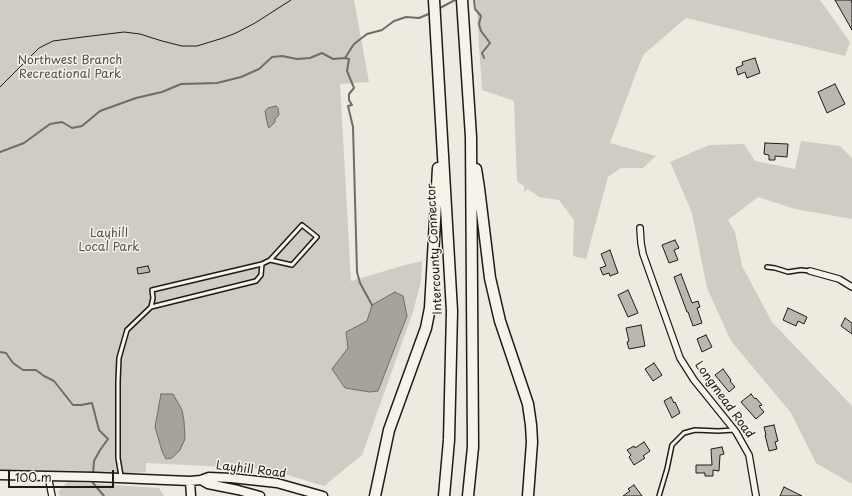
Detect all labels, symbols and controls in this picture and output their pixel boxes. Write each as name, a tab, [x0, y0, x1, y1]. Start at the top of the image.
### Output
park label: Northwest Branch Recreational Park	[18, 54, 122, 82]
street label: Intercounty Connector	[424, 183, 446, 315]
park label: Layhill Local Park	[78, 227, 140, 255]
street label: Longmead Road	[691, 359, 757, 441]
street label: Layhill Road	[215, 459, 287, 481]
scale bar	[10, 462, 116, 488]
text: 100 m	[15, 468, 52, 486]

